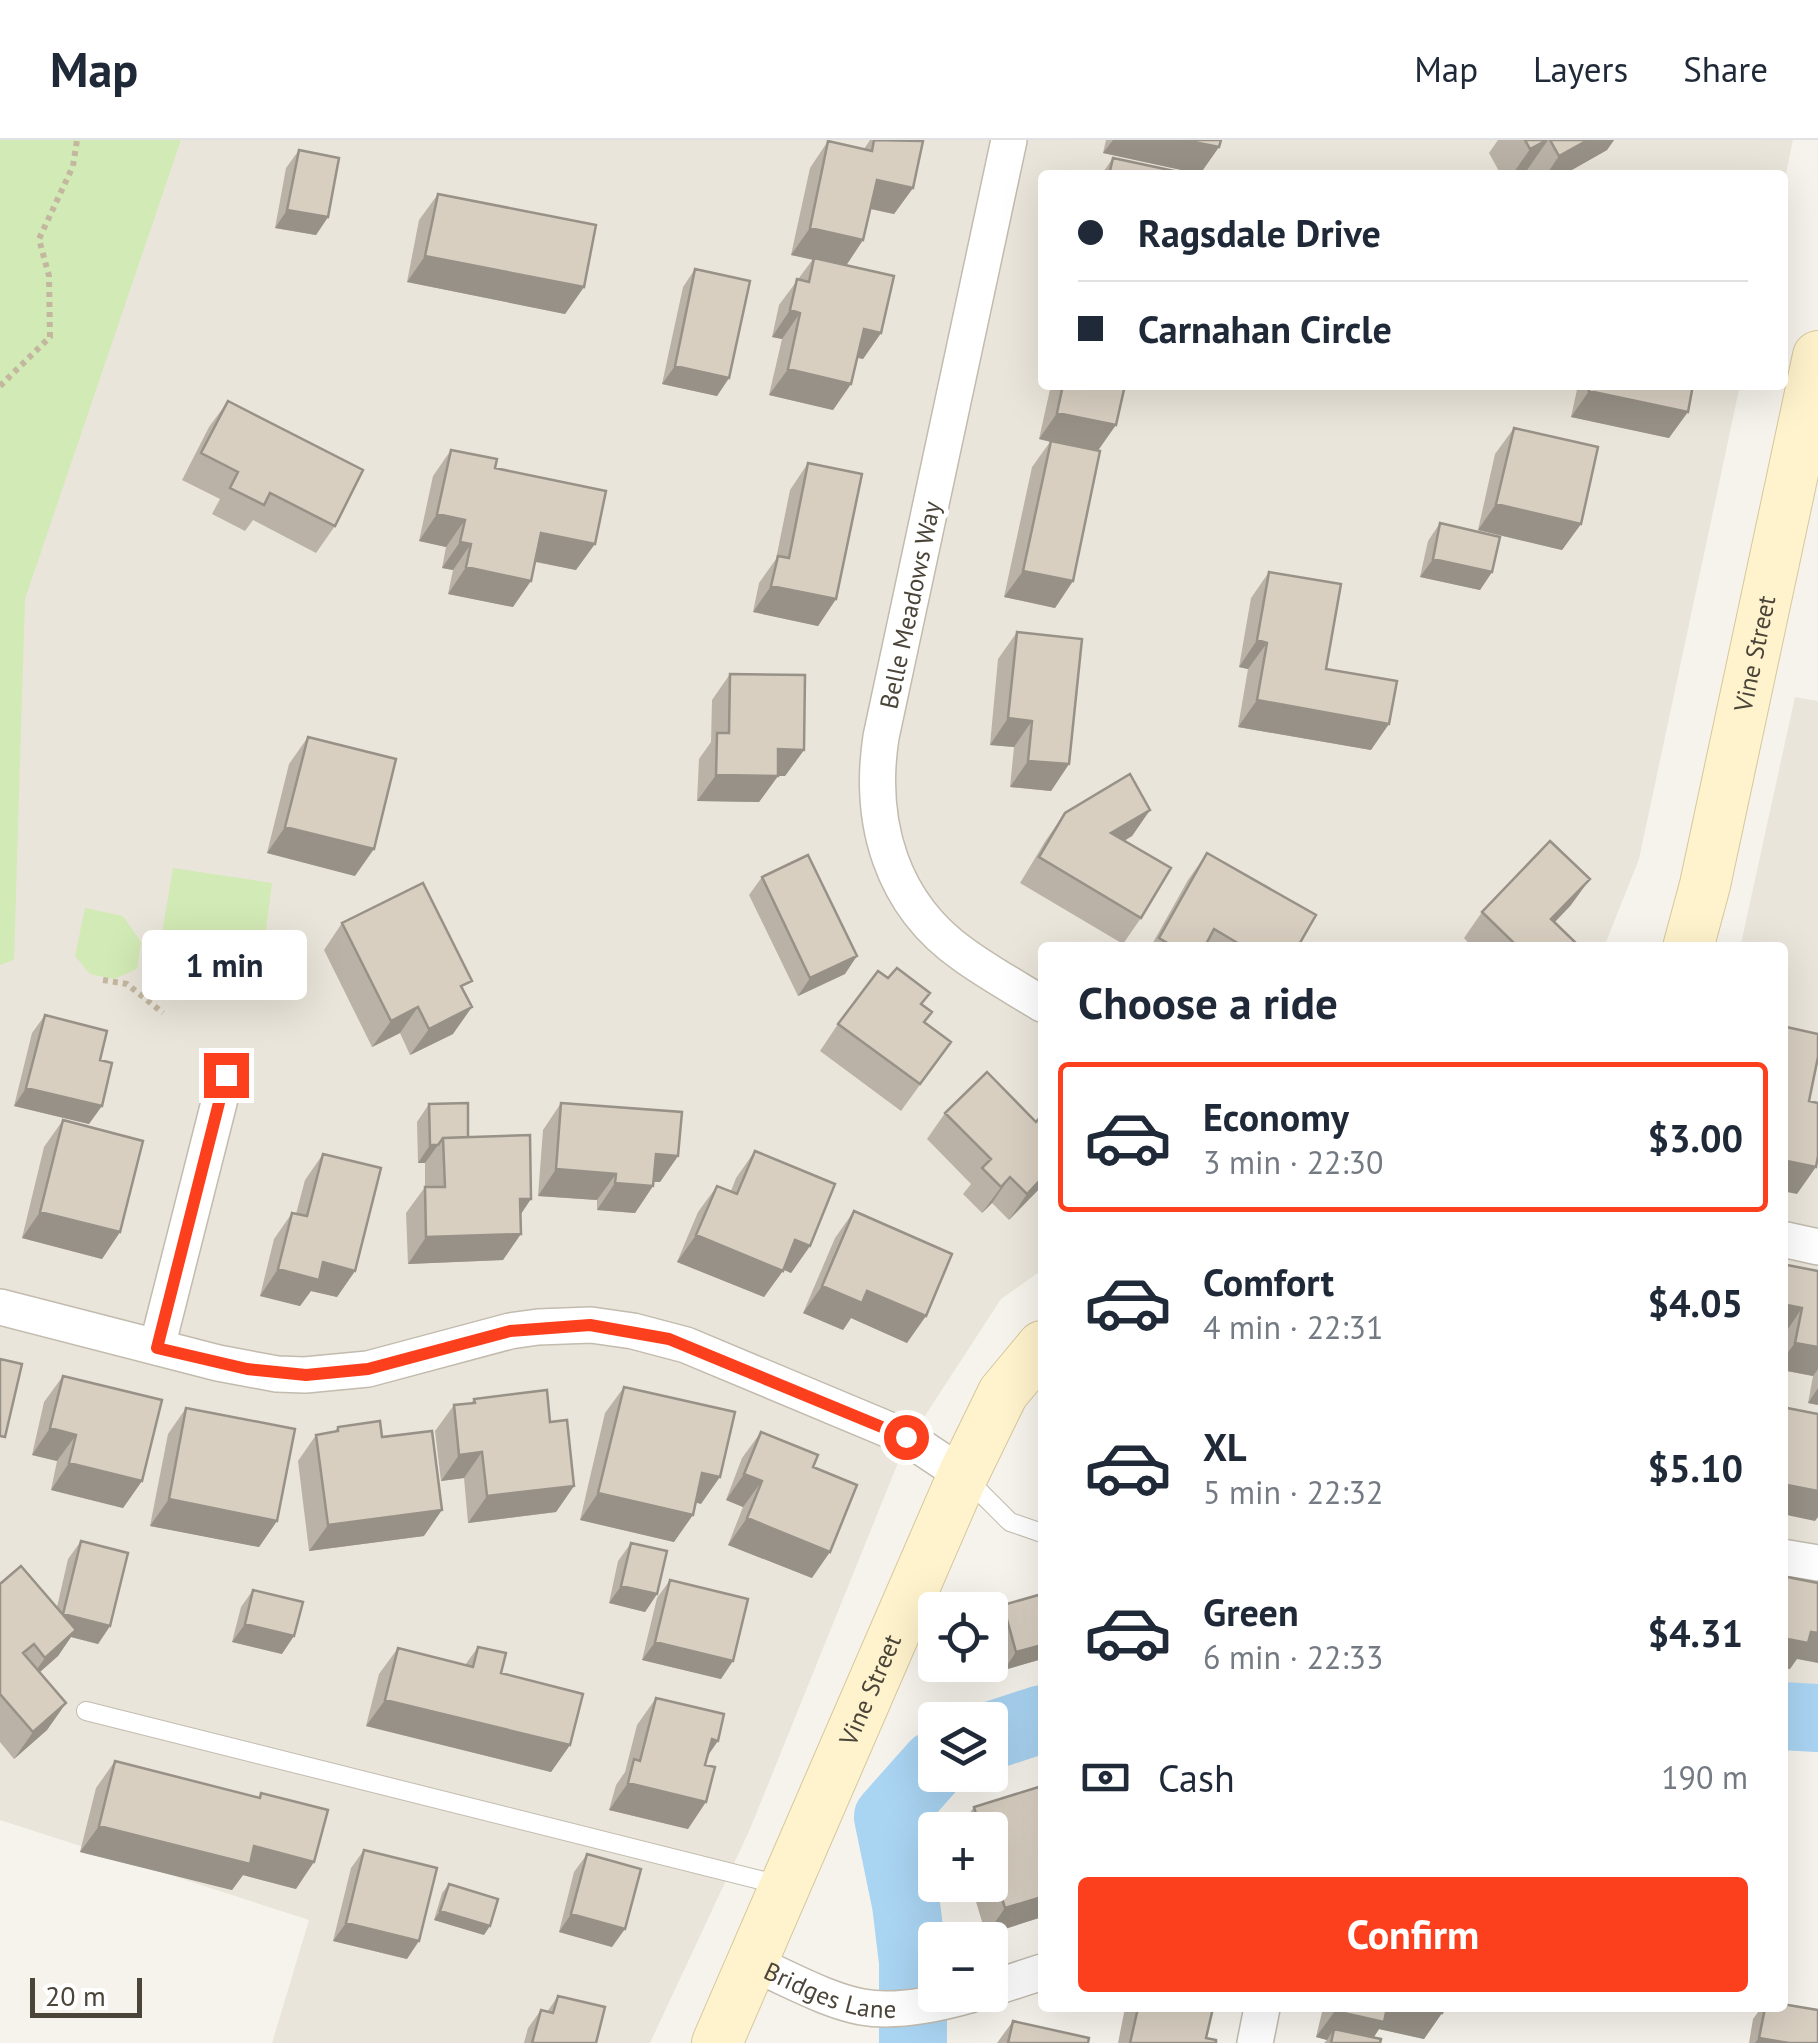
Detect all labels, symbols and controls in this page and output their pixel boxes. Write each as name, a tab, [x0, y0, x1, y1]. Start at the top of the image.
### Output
text: Map	[50, 38, 138, 100]
text: Map	[1414, 46, 1478, 92]
text: Layers	[1533, 46, 1628, 92]
text: Share	[1683, 46, 1768, 92]
text: Ragsdale Drive	[1138, 208, 1381, 257]
text: Carnahan Circle	[1138, 304, 1392, 353]
street label: Belle Meadows Way	[872, 498, 948, 712]
street label: Vine Street	[1726, 592, 1783, 715]
callout: 1 min	[144, 930, 308, 1000]
text: 1 min	[185, 944, 264, 986]
text: Choose a ride	[1078, 973, 1338, 1031]
route end	[204, 1053, 249, 1098]
icon: car	[1083, 1092, 1173, 1182]
text: Economy	[1203, 1092, 1349, 1141]
text: $3.00	[1647, 1113, 1743, 1162]
text: 3 min · 22:30	[1203, 1141, 1383, 1183]
icon: car	[1083, 1257, 1173, 1347]
text: Comfort	[1203, 1257, 1334, 1306]
text: $4.05	[1647, 1278, 1743, 1327]
text: 4 min · 22:31	[1203, 1306, 1383, 1348]
route start	[884, 1415, 929, 1460]
icon: car	[1083, 1422, 1173, 1512]
text: XL	[1203, 1422, 1247, 1471]
text: $5.10	[1647, 1443, 1743, 1492]
text: 5 min · 22:32	[1203, 1471, 1383, 1513]
icon: car	[1083, 1587, 1173, 1677]
text: Green	[1203, 1587, 1299, 1636]
map controls	[918, 1592, 1008, 2012]
button: locate	[918, 1592, 1008, 1682]
text: $4.31	[1647, 1608, 1743, 1657]
street label: Vine Street	[832, 1629, 908, 1751]
text: 6 min · 22:33	[1203, 1636, 1383, 1678]
button: layers	[918, 1702, 1008, 1792]
icon: cash	[1078, 1750, 1133, 1805]
text: Cash	[1158, 1753, 1235, 1802]
text: 190 m	[1661, 1756, 1748, 1798]
button: +	[918, 1812, 1008, 1902]
button: Confirm	[1078, 1877, 1748, 1992]
button: −	[918, 1922, 1008, 2012]
street label: Bridges Lane	[759, 1955, 897, 2025]
scale bar	[30, 1973, 142, 2018]
text: 20 m	[45, 1977, 106, 2014]

